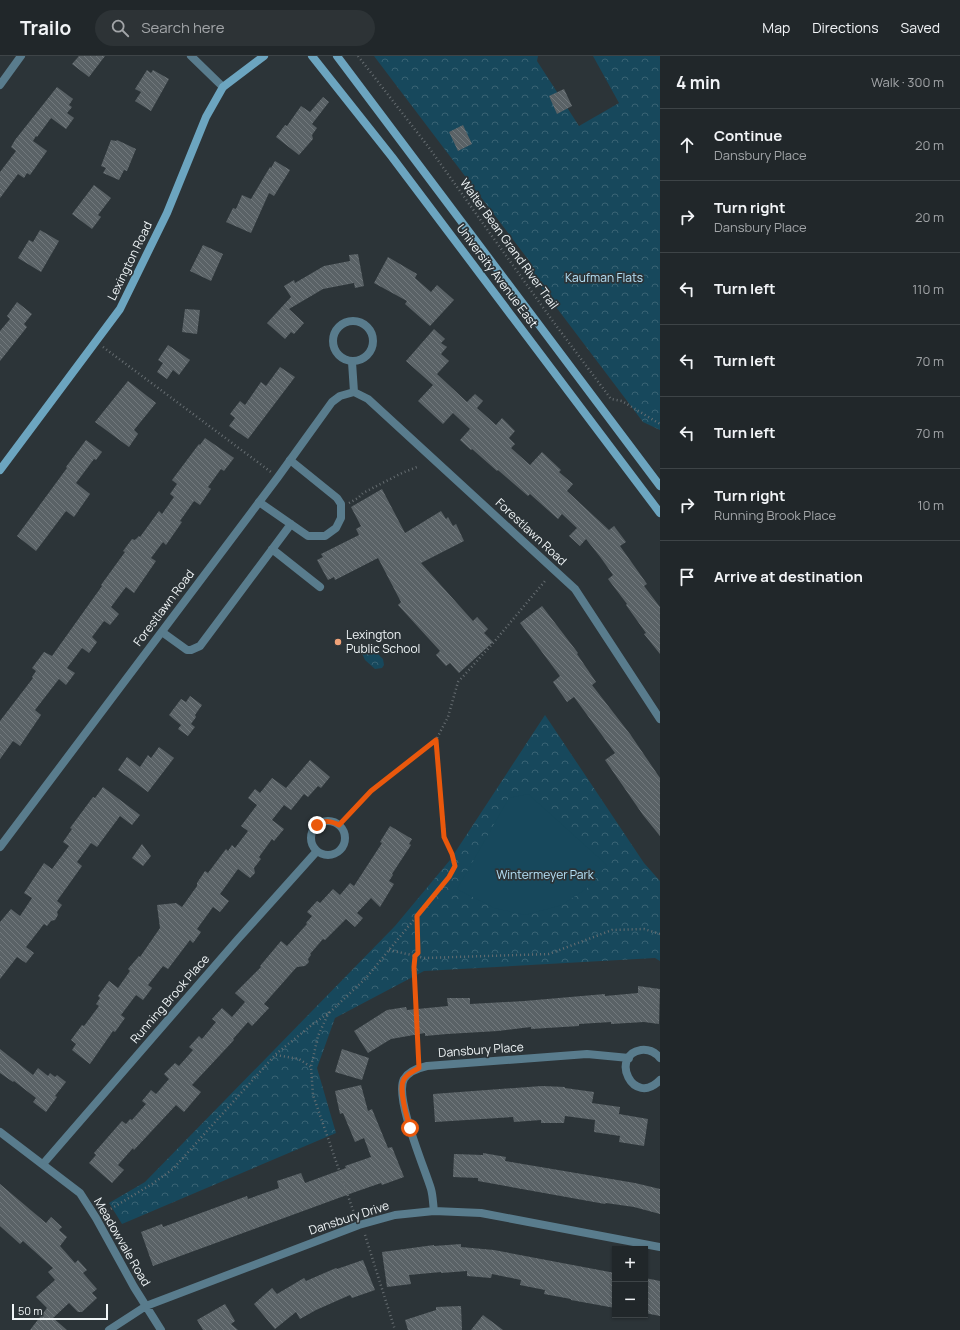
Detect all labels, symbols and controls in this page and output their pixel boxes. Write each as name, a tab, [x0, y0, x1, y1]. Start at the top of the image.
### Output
search box	[95, 10, 375, 46]
text: Trailo	[20, 15, 71, 41]
icon: search	[109, 17, 131, 39]
text: Search here	[141, 17, 225, 38]
text: Map	[762, 18, 790, 37]
text: Directions	[812, 18, 879, 37]
text: Saved	[901, 18, 940, 37]
text: 4 min	[676, 71, 720, 94]
text: Walk · 300 m	[871, 73, 944, 91]
text: Continue	[714, 125, 782, 146]
icon: ahead	[676, 134, 698, 156]
text: 20 m	[915, 136, 944, 154]
text: Dansbury Place	[714, 146, 807, 164]
street label: Walter Bean Grand River Trail	[456, 175, 563, 312]
text: Turn right	[714, 197, 785, 218]
icon: right	[676, 206, 698, 228]
text: 20 m	[915, 208, 944, 226]
street label: Lexington Road	[103, 218, 156, 303]
text: Dansbury Place	[714, 218, 807, 236]
street label: University Avenue East	[453, 220, 542, 331]
park label: Kaufman Flats	[565, 269, 643, 286]
icon: left	[676, 278, 698, 300]
text: Turn left	[714, 278, 776, 299]
text: 110 m	[912, 280, 944, 298]
icon: left	[676, 350, 698, 372]
text: Turn left	[714, 350, 776, 371]
text: 70 m	[916, 352, 944, 370]
icon: left	[676, 422, 698, 444]
text: Turn left	[714, 422, 776, 443]
text: 70 m	[916, 424, 944, 442]
text: Turn right	[714, 485, 785, 506]
street label: Forestlawn Road	[492, 494, 571, 569]
icon: right	[676, 494, 698, 516]
text: 10 m	[917, 496, 944, 514]
text: Running Brook Place	[714, 506, 836, 524]
street label: Forestlawn Road	[129, 566, 198, 649]
icon: arrive	[676, 566, 698, 588]
text: Arrive at destination	[714, 566, 863, 587]
place label: Lexington Public School	[346, 626, 420, 657]
marker: Lexington Public School	[333, 637, 343, 647]
route end	[308, 816, 326, 834]
park label: Wintermeyer Park	[496, 866, 595, 883]
street label: Running Brook Place	[126, 951, 213, 1047]
street label: Dansbury Place	[438, 1038, 524, 1061]
route start	[401, 1119, 419, 1137]
street label: Meadowvale Road	[90, 1194, 155, 1289]
street label: Dansbury Drive	[307, 1197, 391, 1238]
map controls	[612, 1246, 648, 1318]
button: +	[612, 1246, 648, 1282]
button: −	[612, 1282, 648, 1318]
scale bar	[12, 1302, 108, 1321]
text: 50 m	[18, 1303, 43, 1318]

